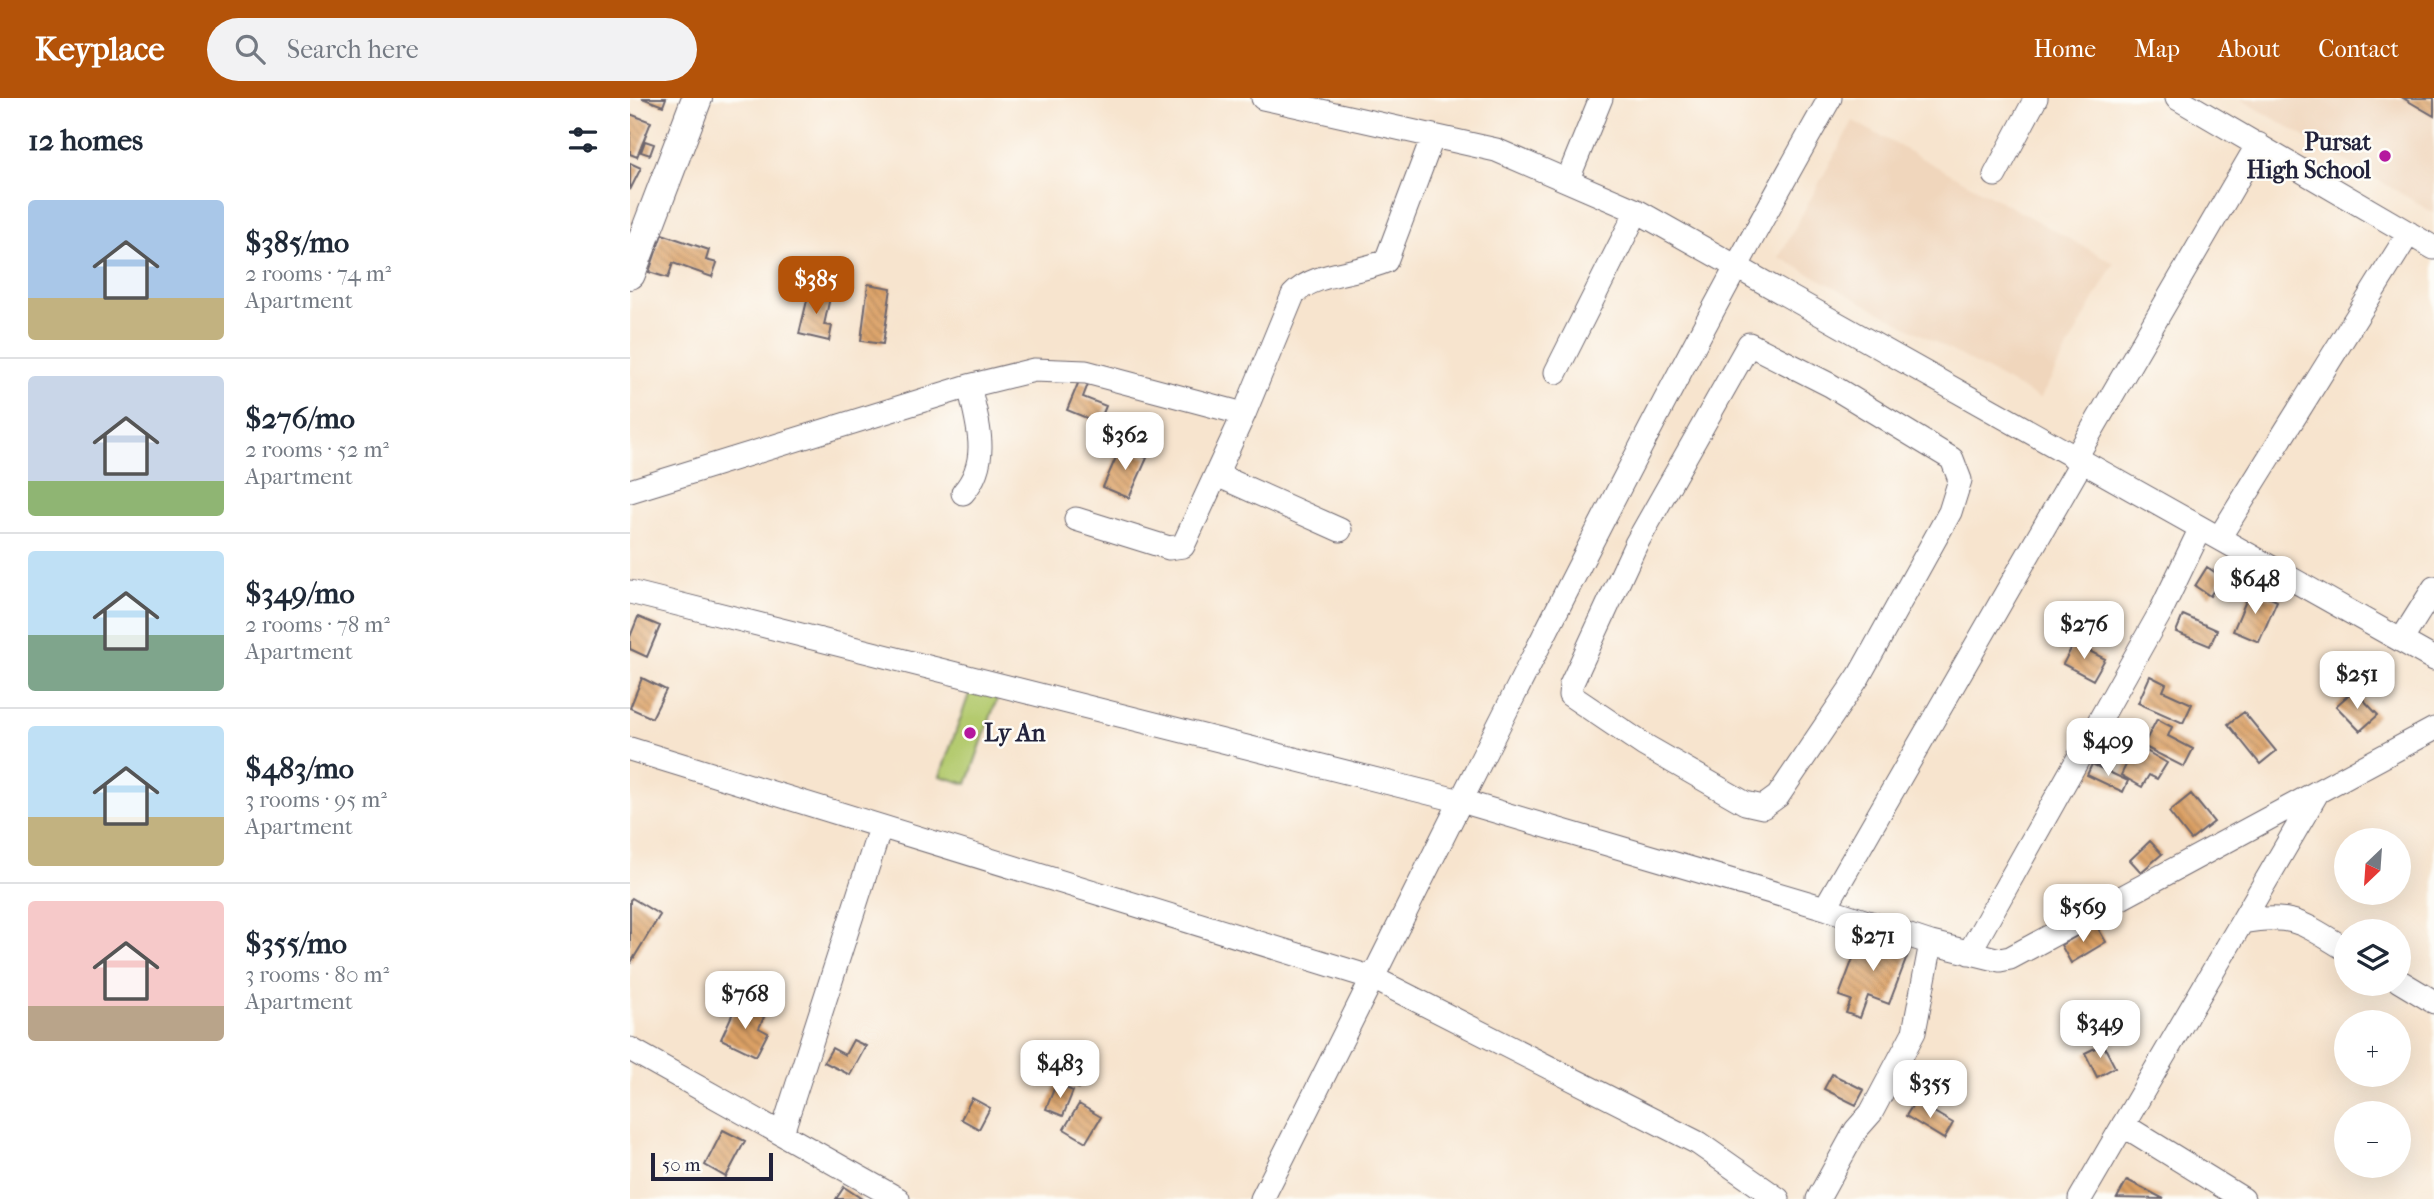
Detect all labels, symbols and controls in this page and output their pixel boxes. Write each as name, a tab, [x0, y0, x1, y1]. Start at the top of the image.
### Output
search box	[207, 18, 697, 81]
text: Keyplace	[35, 30, 165, 69]
icon: search	[231, 30, 269, 68]
text: Search here	[287, 34, 419, 65]
text: Home	[2034, 35, 2096, 63]
text: Map	[2134, 35, 2180, 63]
text: About	[2218, 35, 2280, 63]
text: Contact	[2318, 35, 2399, 63]
icon: filters	[564, 121, 602, 159]
text: 12 homes	[28, 123, 143, 158]
place label: Pursat High School	[2247, 128, 2371, 184]
marker: Pursat High School	[2377, 148, 2393, 164]
text: $385/mo	[245, 225, 349, 260]
icon: home	[84, 228, 168, 312]
pin: $385	[775, 256, 857, 316]
text: 2 rooms · 74 m²	[245, 260, 391, 287]
text: $385	[794, 265, 838, 292]
text: Apartment	[245, 287, 353, 314]
text: $276/mo	[245, 401, 355, 436]
icon: home	[84, 404, 168, 488]
pin: $362	[1084, 412, 1166, 472]
text: $362	[1102, 421, 1148, 448]
text: 2 rooms · 52 m²	[245, 436, 389, 463]
text: Apartment	[245, 463, 353, 490]
pin: $648	[2214, 556, 2296, 616]
text: $648	[2230, 565, 2280, 592]
text: $349/mo	[245, 576, 355, 611]
icon: home	[84, 579, 168, 663]
pin: $276	[2043, 602, 2125, 661]
text: $276	[2060, 610, 2108, 637]
text: 2 rooms · 78 m²	[245, 611, 390, 638]
text: Apartment	[245, 638, 353, 665]
pin: $251	[2316, 652, 2398, 711]
text: $251	[2336, 660, 2378, 687]
pin: $409	[2067, 718, 2149, 778]
place label: Ly An	[984, 719, 1046, 747]
marker: Ly An	[962, 725, 978, 741]
text: $409	[2083, 727, 2134, 754]
text: $483/mo	[245, 751, 354, 786]
icon: home	[84, 754, 168, 838]
text: 3 rooms · 95 m²	[245, 786, 387, 813]
text: Apartment	[245, 813, 353, 840]
north arrow	[2334, 828, 2412, 905]
map controls	[2334, 828, 2411, 1178]
pin: $569	[2042, 884, 2124, 944]
text: $569	[2059, 893, 2107, 920]
pin: $271	[1832, 914, 1914, 973]
button: layers	[2334, 919, 2411, 996]
text: $271	[1851, 922, 1895, 949]
text: $355/mo	[245, 926, 347, 961]
icon: home	[84, 929, 168, 1013]
text: 3 rooms · 80 m²	[245, 961, 389, 988]
pin: $768	[704, 972, 786, 1031]
text: $768	[721, 980, 769, 1007]
text: Apartment	[245, 988, 353, 1015]
pin: $349	[2059, 1000, 2141, 1060]
text: $349	[2076, 1009, 2124, 1036]
button: +	[2334, 1010, 2411, 1087]
pin: $483	[1019, 1040, 1101, 1100]
text: $483	[1036, 1049, 1084, 1076]
pin: $355	[1889, 1060, 1971, 1120]
text: $355	[1909, 1069, 1951, 1096]
button: −	[2334, 1101, 2411, 1178]
scale bar	[651, 1150, 774, 1182]
text: 50 m	[662, 1154, 701, 1176]

